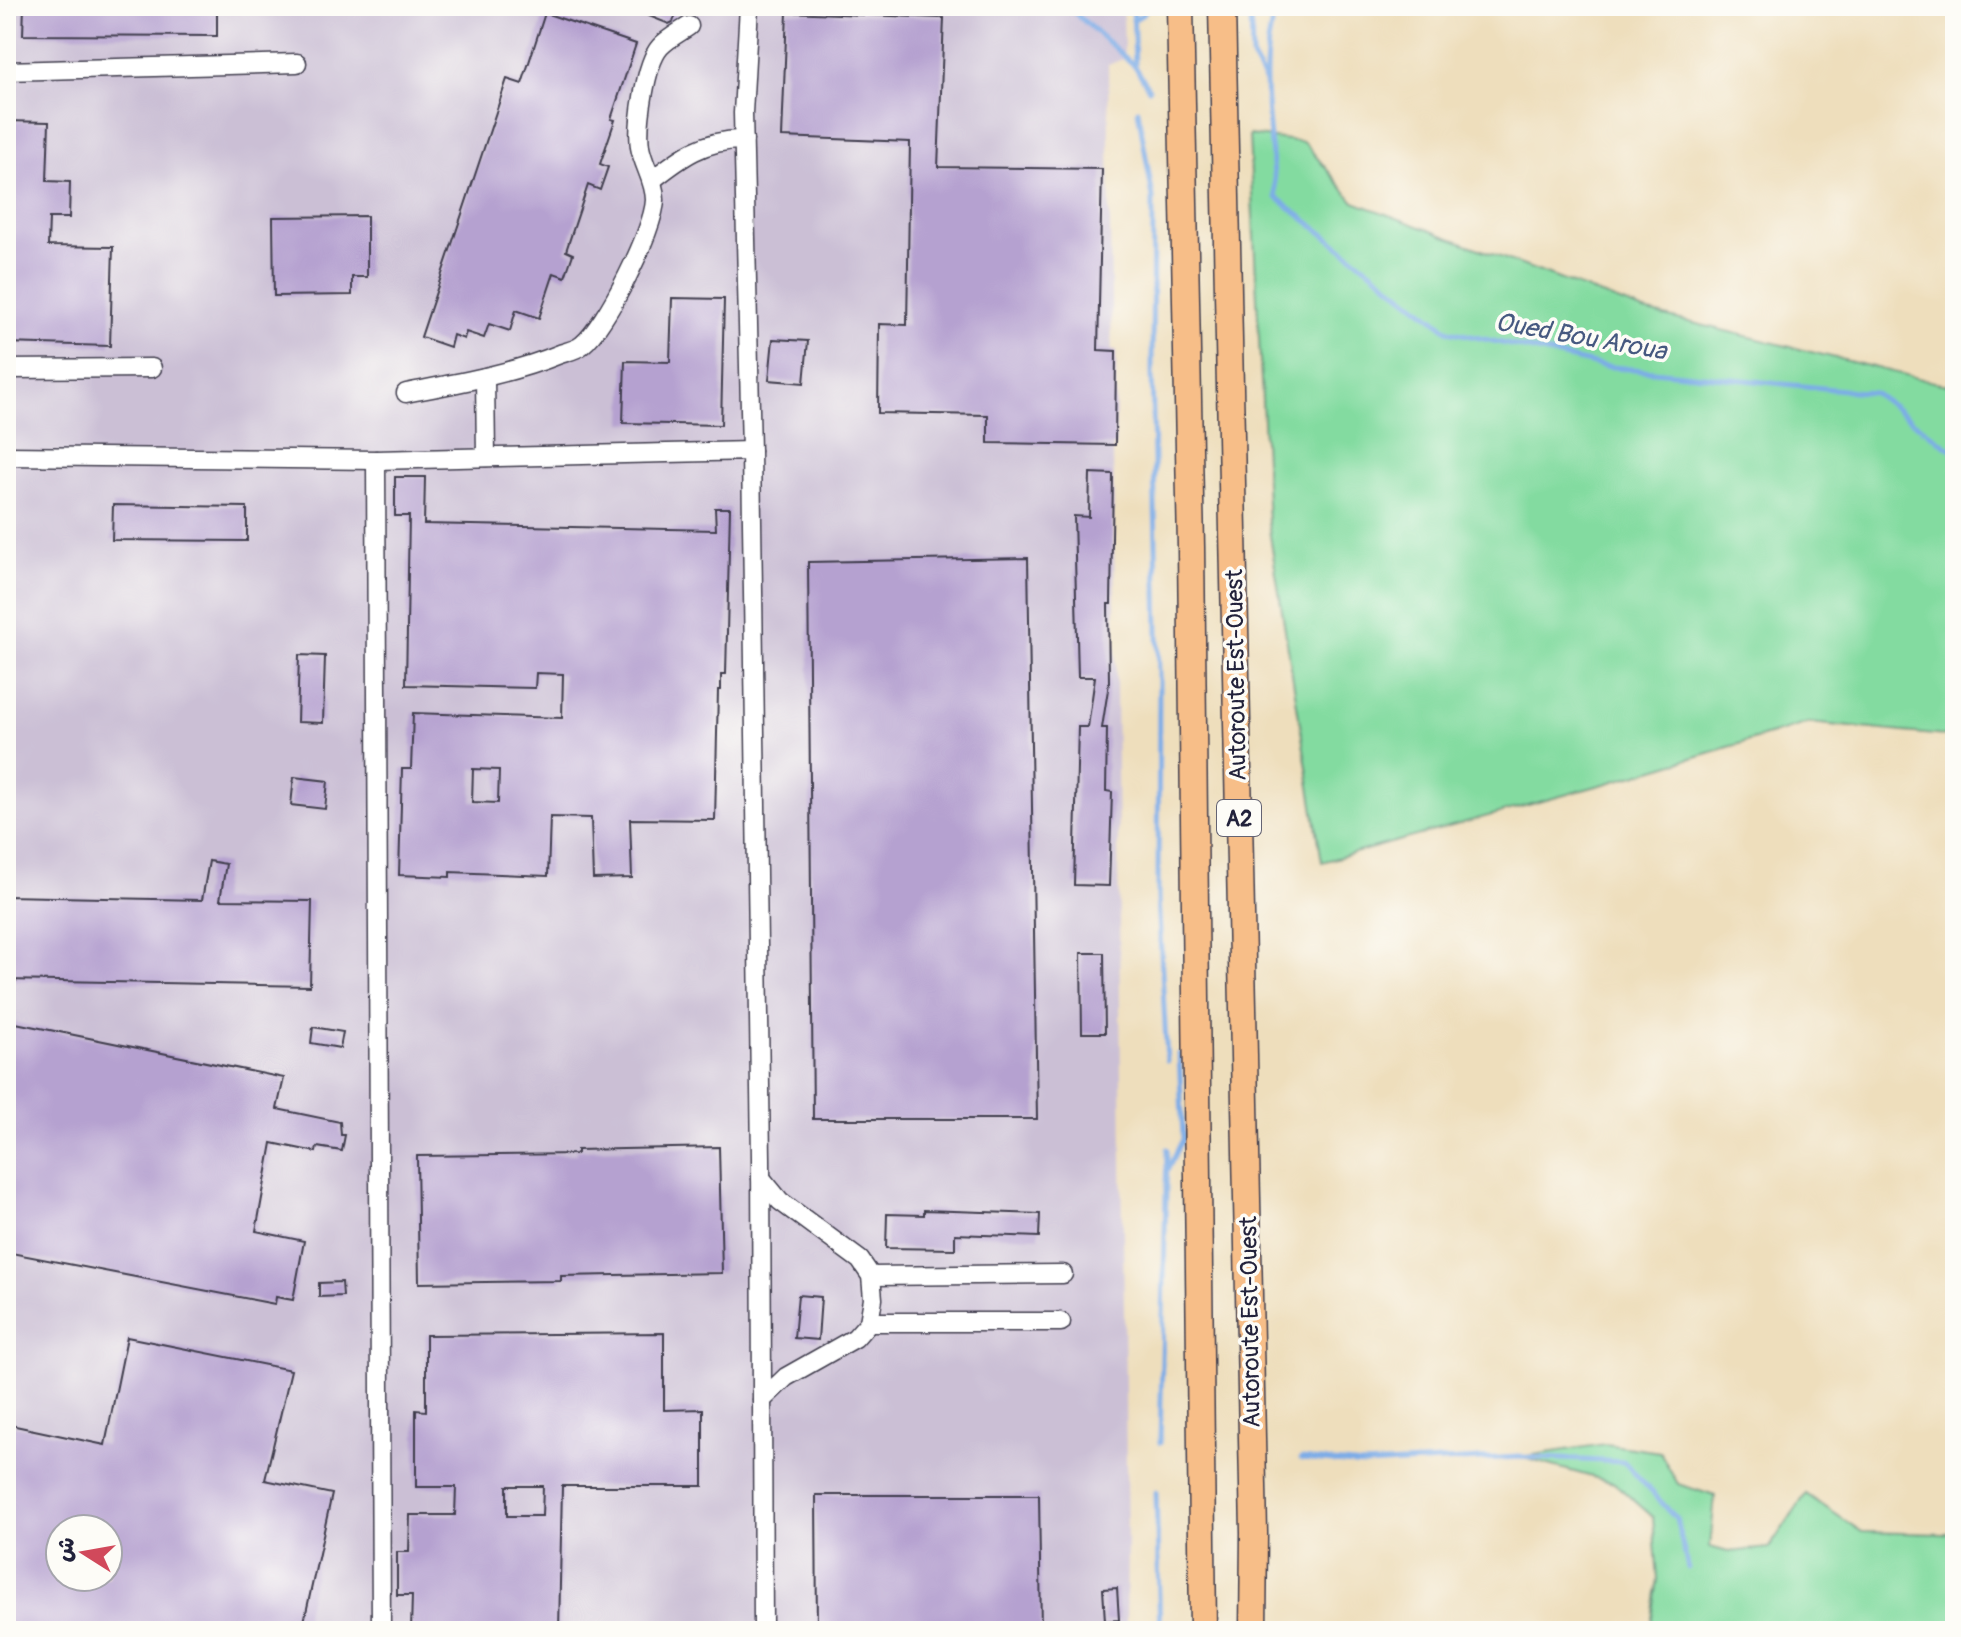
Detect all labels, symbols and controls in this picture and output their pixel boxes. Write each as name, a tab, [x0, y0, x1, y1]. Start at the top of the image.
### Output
water label: Oued Bou Aroua	[1493, 306, 1671, 368]
street label: Autoroute Est-Ouest	[1220, 569, 1253, 781]
road number: A2	[1217, 800, 1261, 836]
street label: Autoroute Est-Ouest	[1234, 1216, 1267, 1428]
north arrow	[44, 1513, 124, 1593]
text: ش	[49, 1535, 81, 1564]

